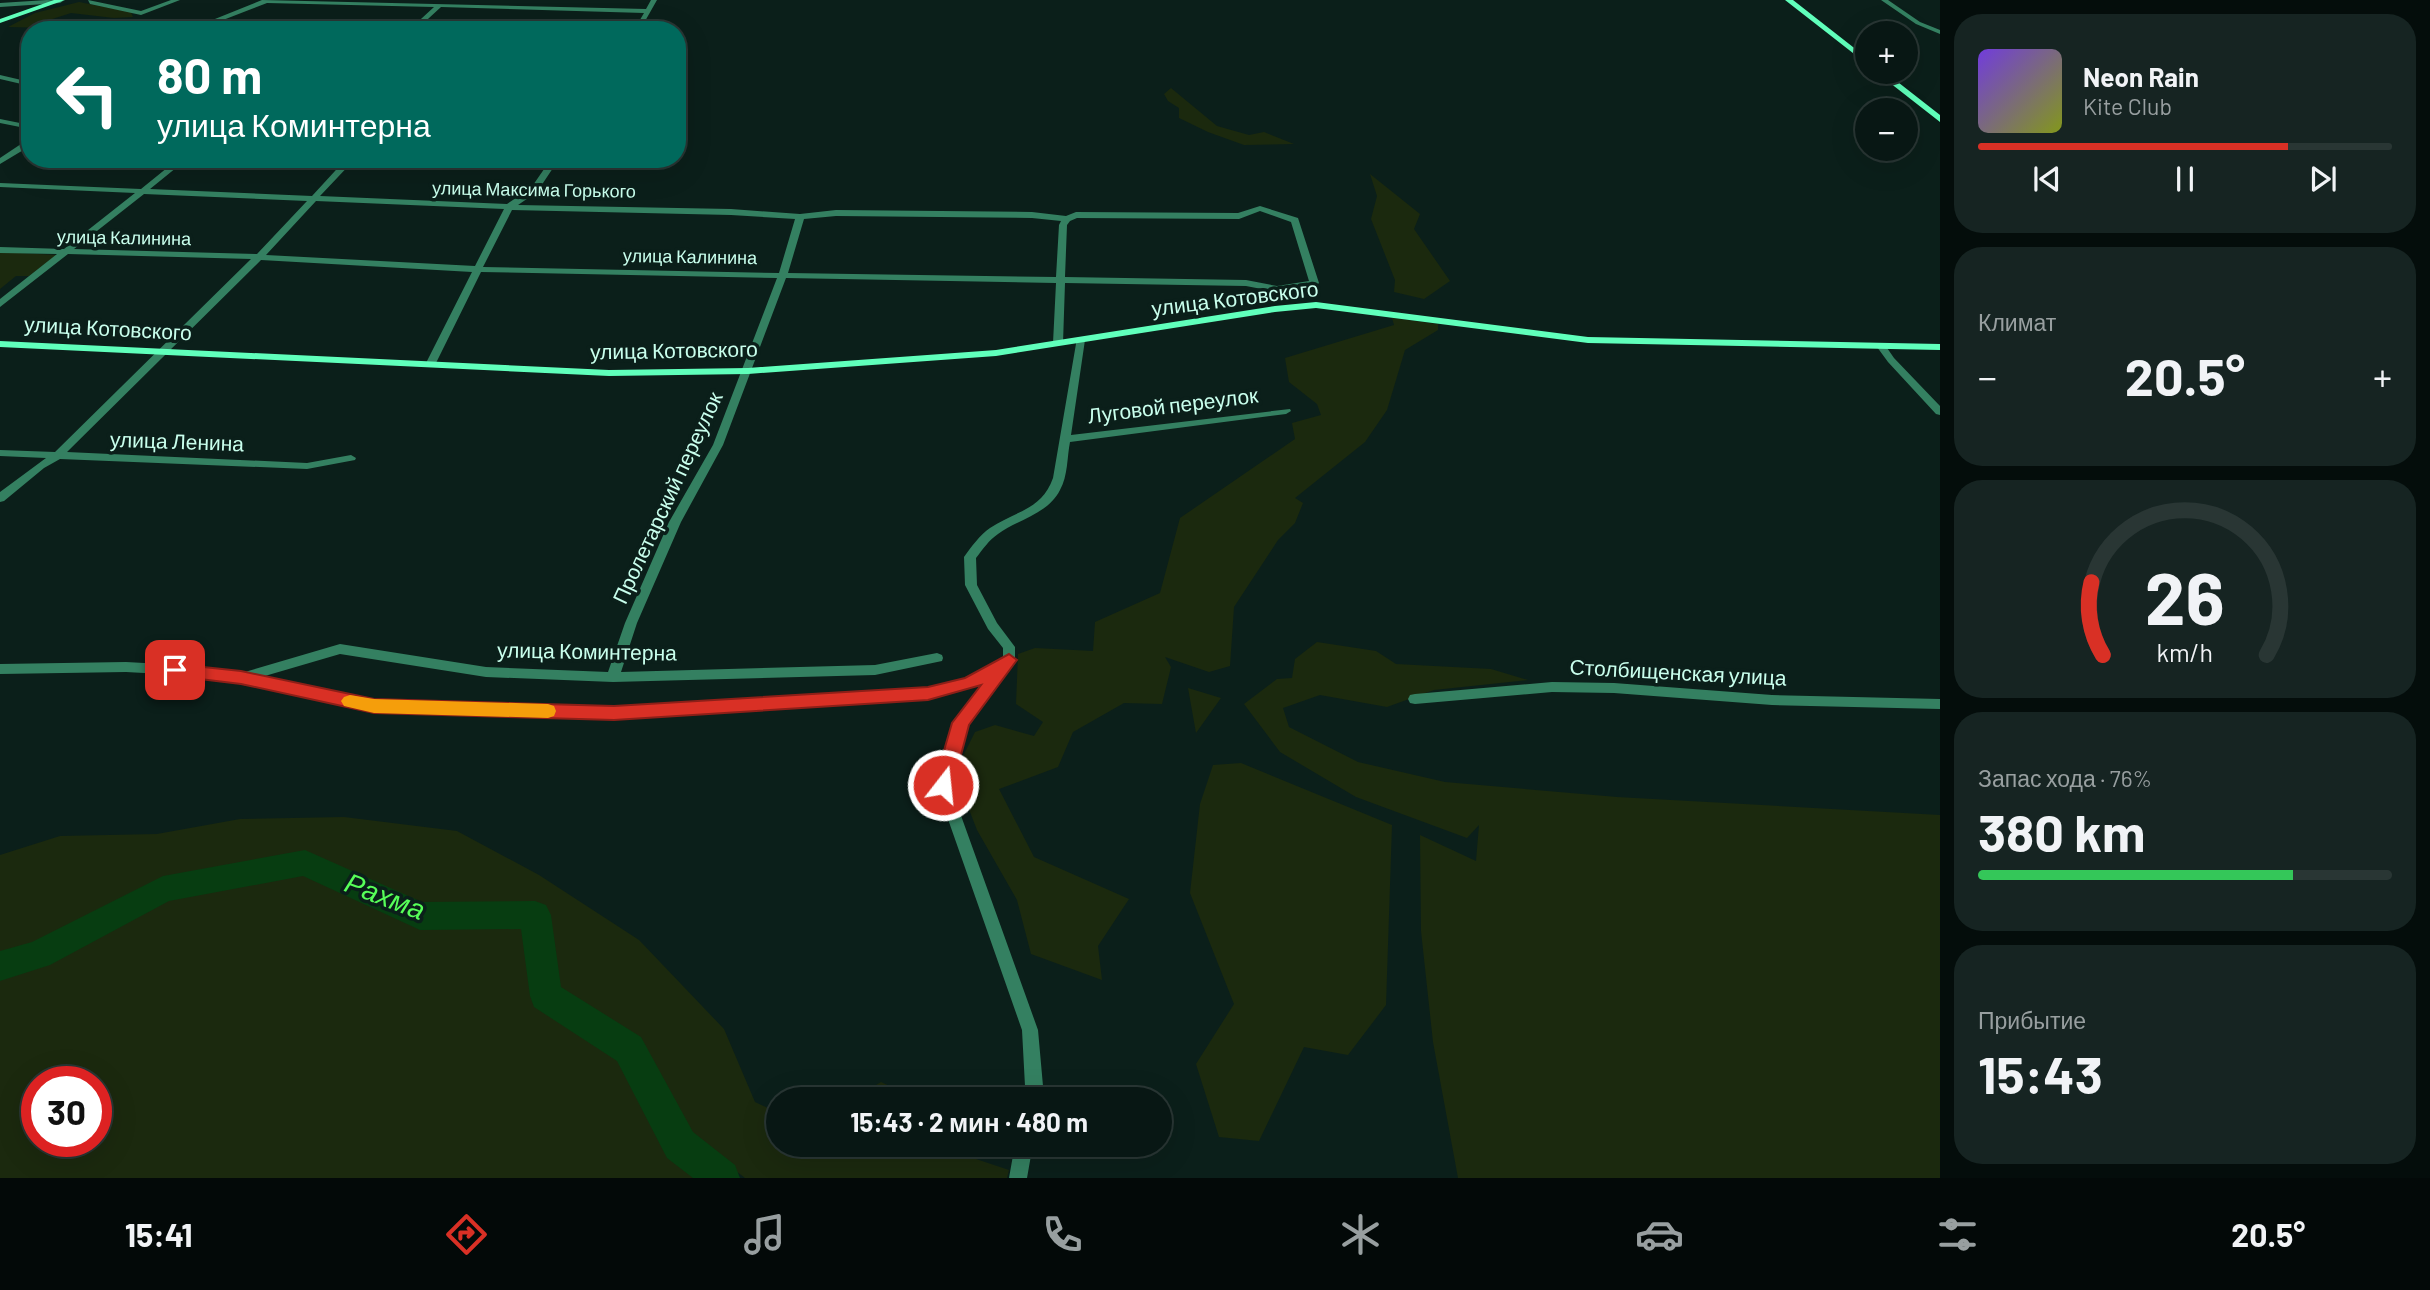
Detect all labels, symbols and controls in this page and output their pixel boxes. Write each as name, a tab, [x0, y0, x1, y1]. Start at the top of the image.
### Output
map controls	[1855, 21, 1918, 161]
button: +	[1855, 21, 1918, 84]
text: 80 m	[157, 45, 262, 104]
icon: left	[42, 49, 133, 140]
text: Neon Rain	[2083, 61, 2199, 92]
text: Kite Club	[2083, 92, 2172, 120]
button: −	[1855, 98, 1918, 161]
text: улица Коминтерна	[157, 105, 431, 143]
icon: previous	[2028, 160, 2066, 198]
icon: pause	[2166, 160, 2204, 198]
icon: next	[2304, 160, 2342, 198]
street label: улица Максима Горького	[432, 176, 636, 202]
street label: улица Калинина	[57, 225, 192, 249]
street label: улица Калинина	[623, 244, 758, 268]
street label: улица Котовского	[1150, 275, 1320, 320]
text: Климат	[1978, 308, 2056, 336]
street label: улица Котовского	[24, 311, 193, 344]
street label: улица Котовского	[590, 336, 758, 363]
text: 20.5°	[2125, 344, 2245, 406]
text: −	[1978, 353, 1997, 399]
text: +	[2373, 353, 2392, 399]
street label: Луговой переулок	[1086, 382, 1260, 427]
street label: Пролетарский переулок	[607, 387, 727, 607]
street label: улица Ленина	[110, 426, 245, 455]
text: 26	[2145, 552, 2225, 640]
street label: улица Коминтерна	[497, 636, 677, 665]
text: km/h	[2157, 637, 2213, 667]
pin	[145, 640, 205, 700]
icon: arrive	[156, 651, 194, 689]
street label: Столбищенская улица	[1569, 653, 1788, 690]
position arrow	[906, 748, 980, 822]
text: Запас хода · 76%	[1978, 764, 2152, 792]
text: 380 km	[1978, 800, 2145, 862]
water label: Рахма	[341, 864, 430, 926]
text: Прибытие	[1978, 1006, 2086, 1034]
text: 15:43	[1978, 1042, 2103, 1104]
speed limit sign: 30	[21, 1066, 112, 1157]
text: 15:43 · 2 мин · 480 m	[850, 1106, 1088, 1137]
icon: directions	[442, 1210, 491, 1259]
icon: music	[740, 1210, 789, 1259]
icon: phone	[1038, 1210, 1087, 1259]
icon: climate	[1336, 1210, 1385, 1259]
icon: car	[1635, 1210, 1684, 1259]
icon: filters	[1933, 1210, 1982, 1259]
text: 15:41	[125, 1215, 192, 1253]
text: 20.5°	[2231, 1215, 2305, 1253]

